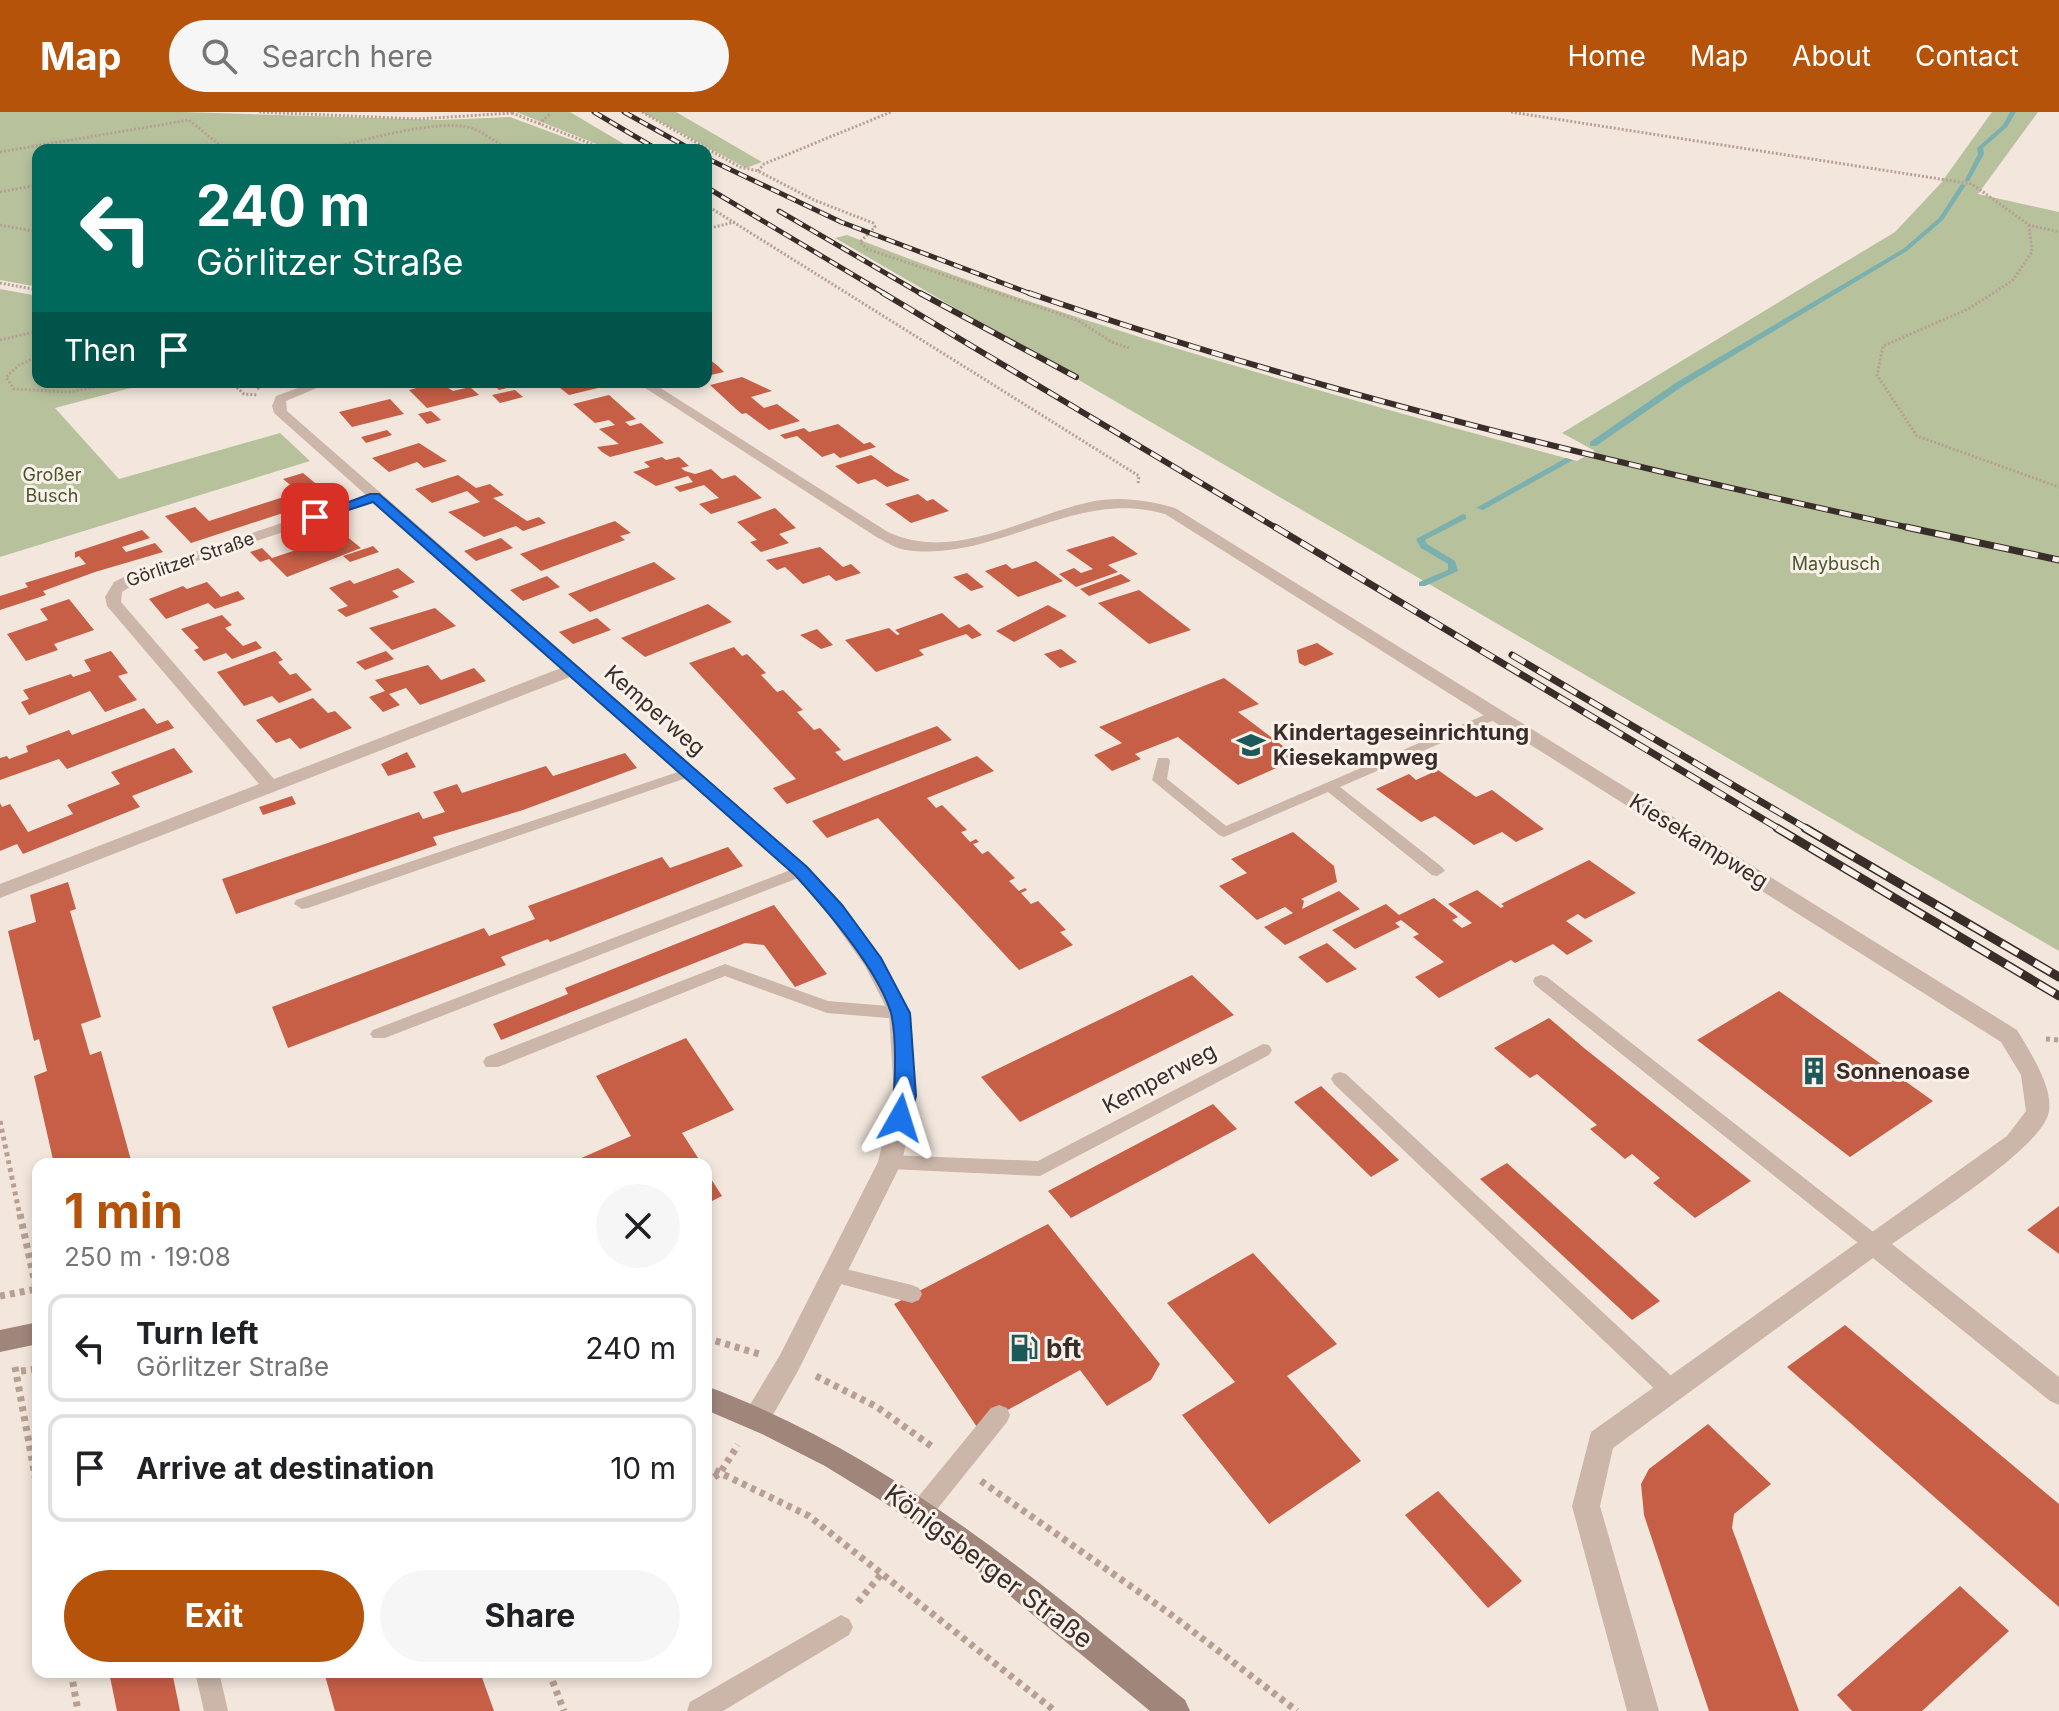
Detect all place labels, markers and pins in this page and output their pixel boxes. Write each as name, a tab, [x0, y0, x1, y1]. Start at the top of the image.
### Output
pin	[281, 483, 349, 551]
place label: Kindertageseinrichtung Kiesekampweg	[1273, 719, 1529, 770]
school or university icon: Kindertageseinrichtung Kiesekampweg	[1236, 730, 1266, 760]
building icon: Sonnenoase	[1799, 1056, 1829, 1086]
place label: Sonnenoase	[1836, 1058, 1970, 1084]
fuel station icon: bft	[1009, 1333, 1039, 1363]
place label: bft	[1046, 1333, 1082, 1364]

